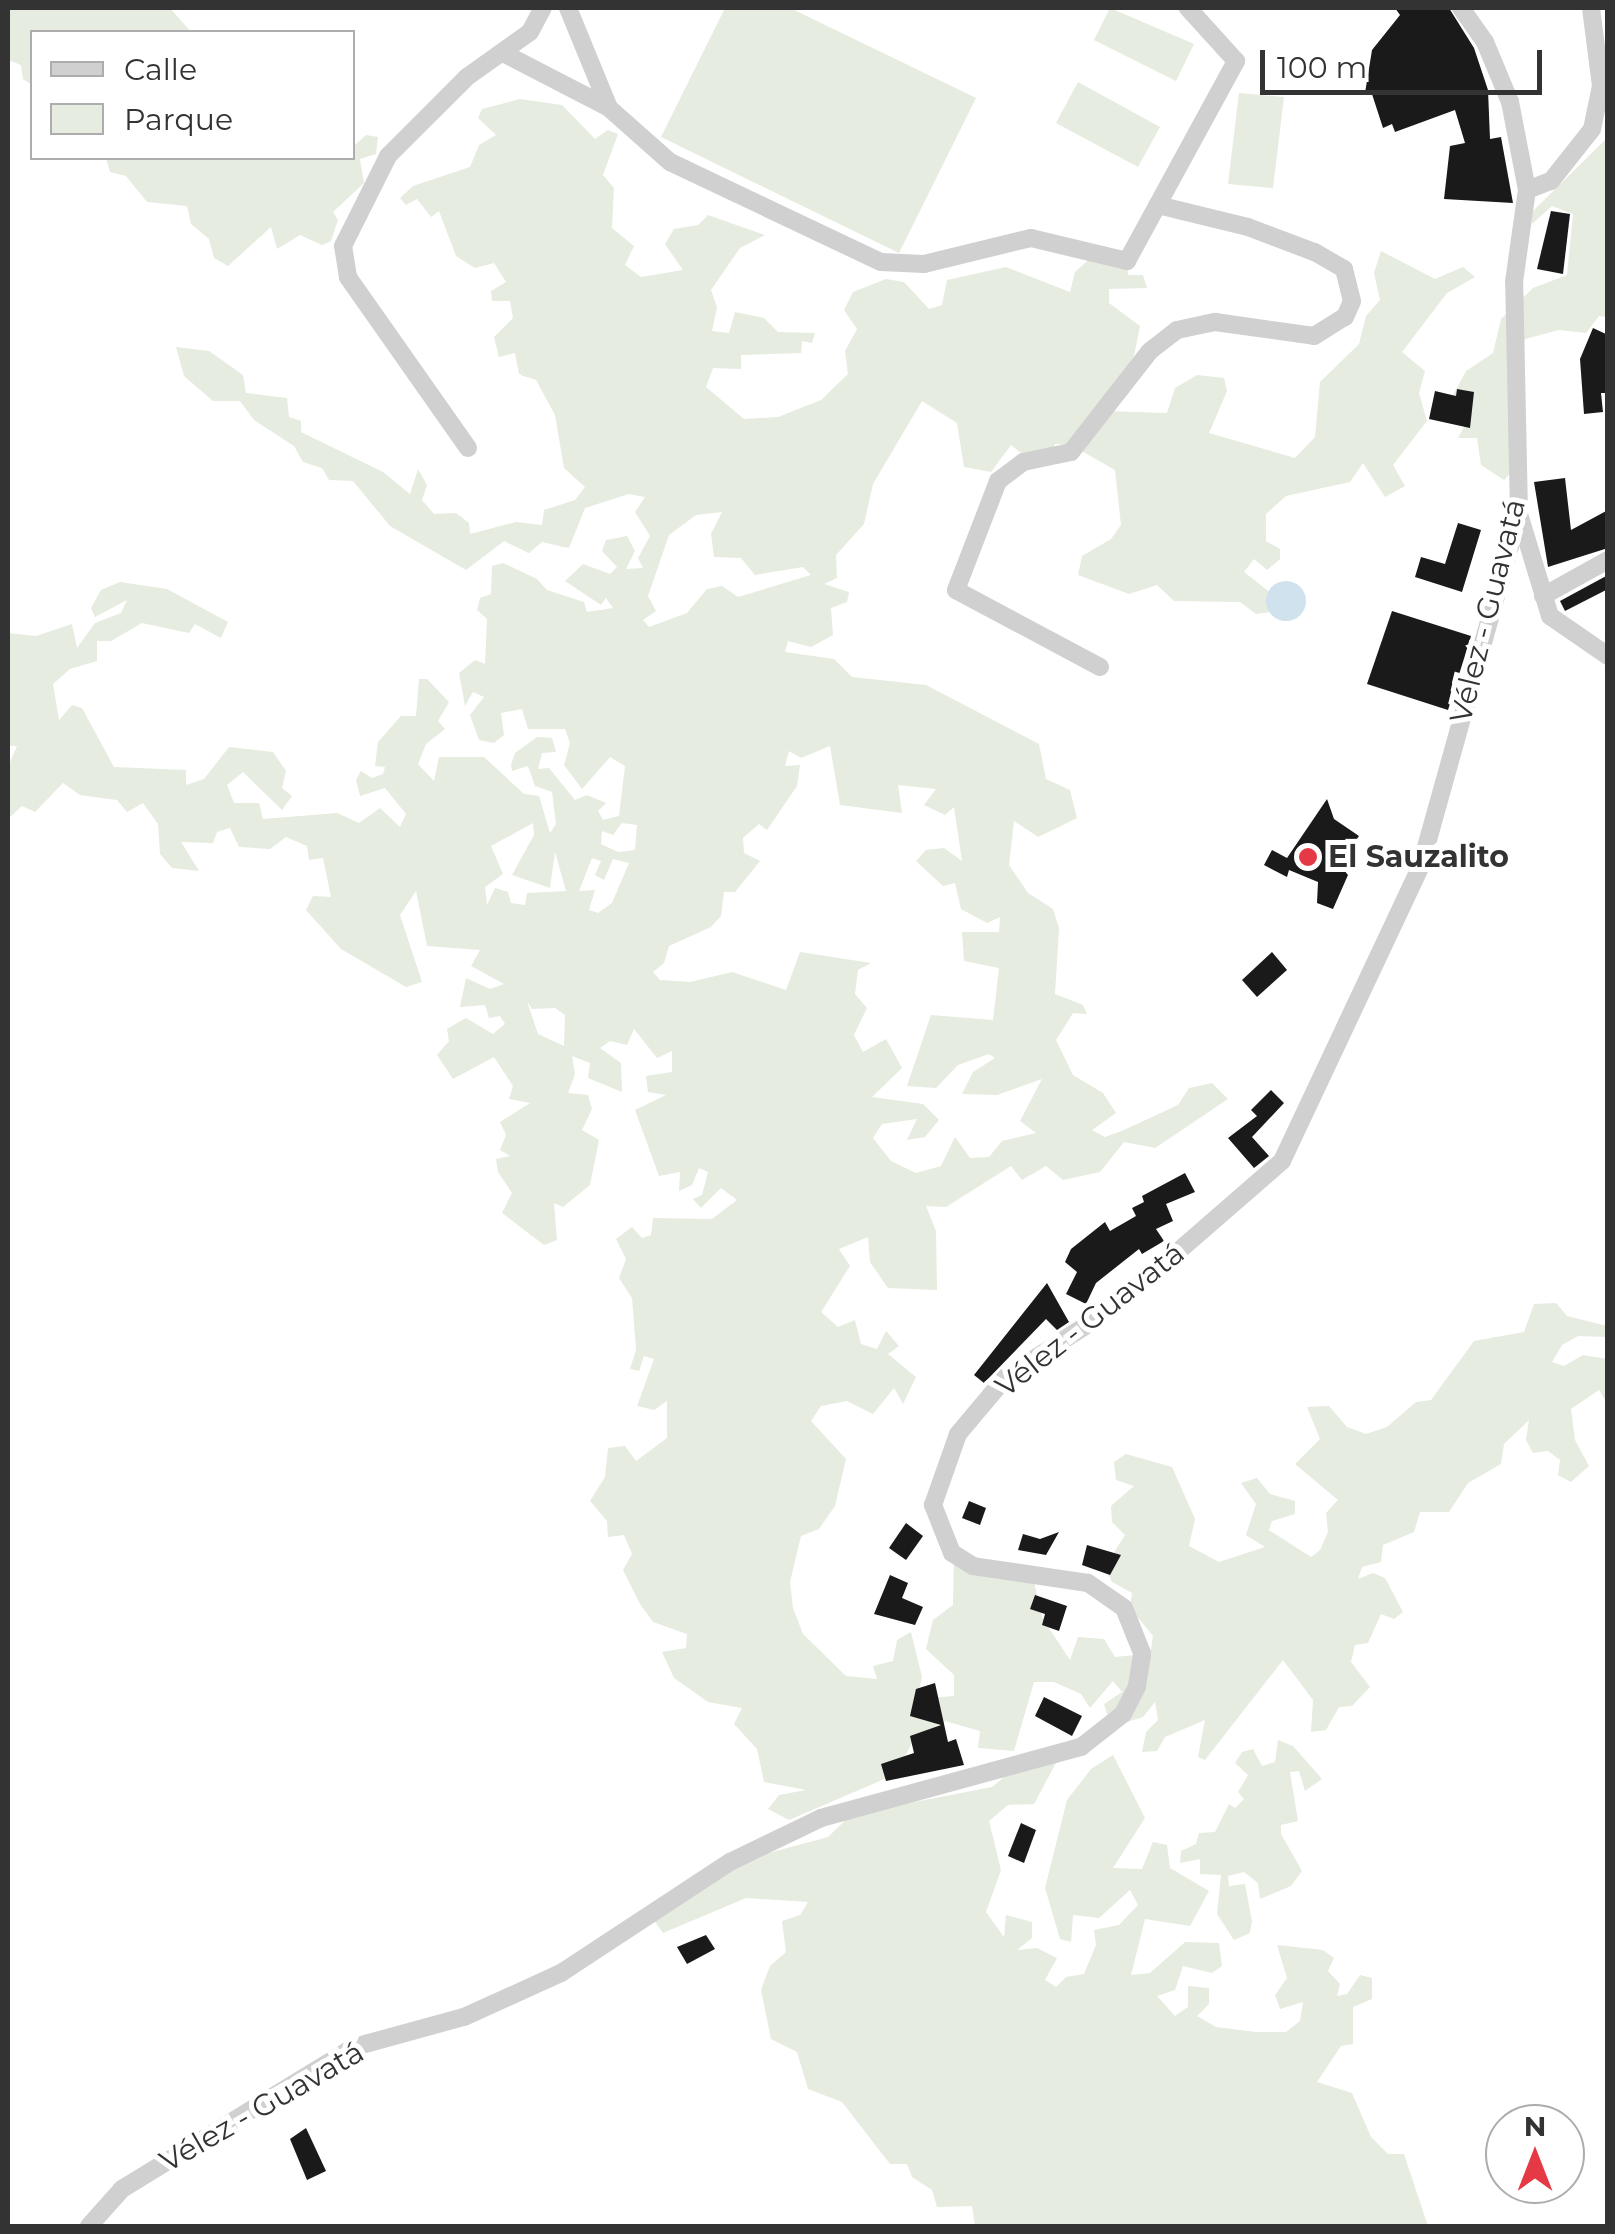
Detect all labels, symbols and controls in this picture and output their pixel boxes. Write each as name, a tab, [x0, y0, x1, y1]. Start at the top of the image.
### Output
legend	[30, 30, 355, 160]
scale bar	[1265, 30, 1548, 92]
text: 100 m	[1277, 49, 1367, 86]
text: Calle	[124, 51, 197, 88]
text: Parque	[124, 101, 233, 138]
street label: Vélez - Guavatá	[1443, 495, 1533, 727]
place label: El Sauzalito	[1328, 839, 1509, 875]
marker: El Sauzalito	[1297, 846, 1319, 868]
street label: Vélez - Guavatá	[989, 1235, 1191, 1405]
street label: Vélez - Guavatá	[154, 2034, 370, 2180]
north arrow	[1485, 2104, 1585, 2204]
text: N	[1524, 2109, 1546, 2143]

